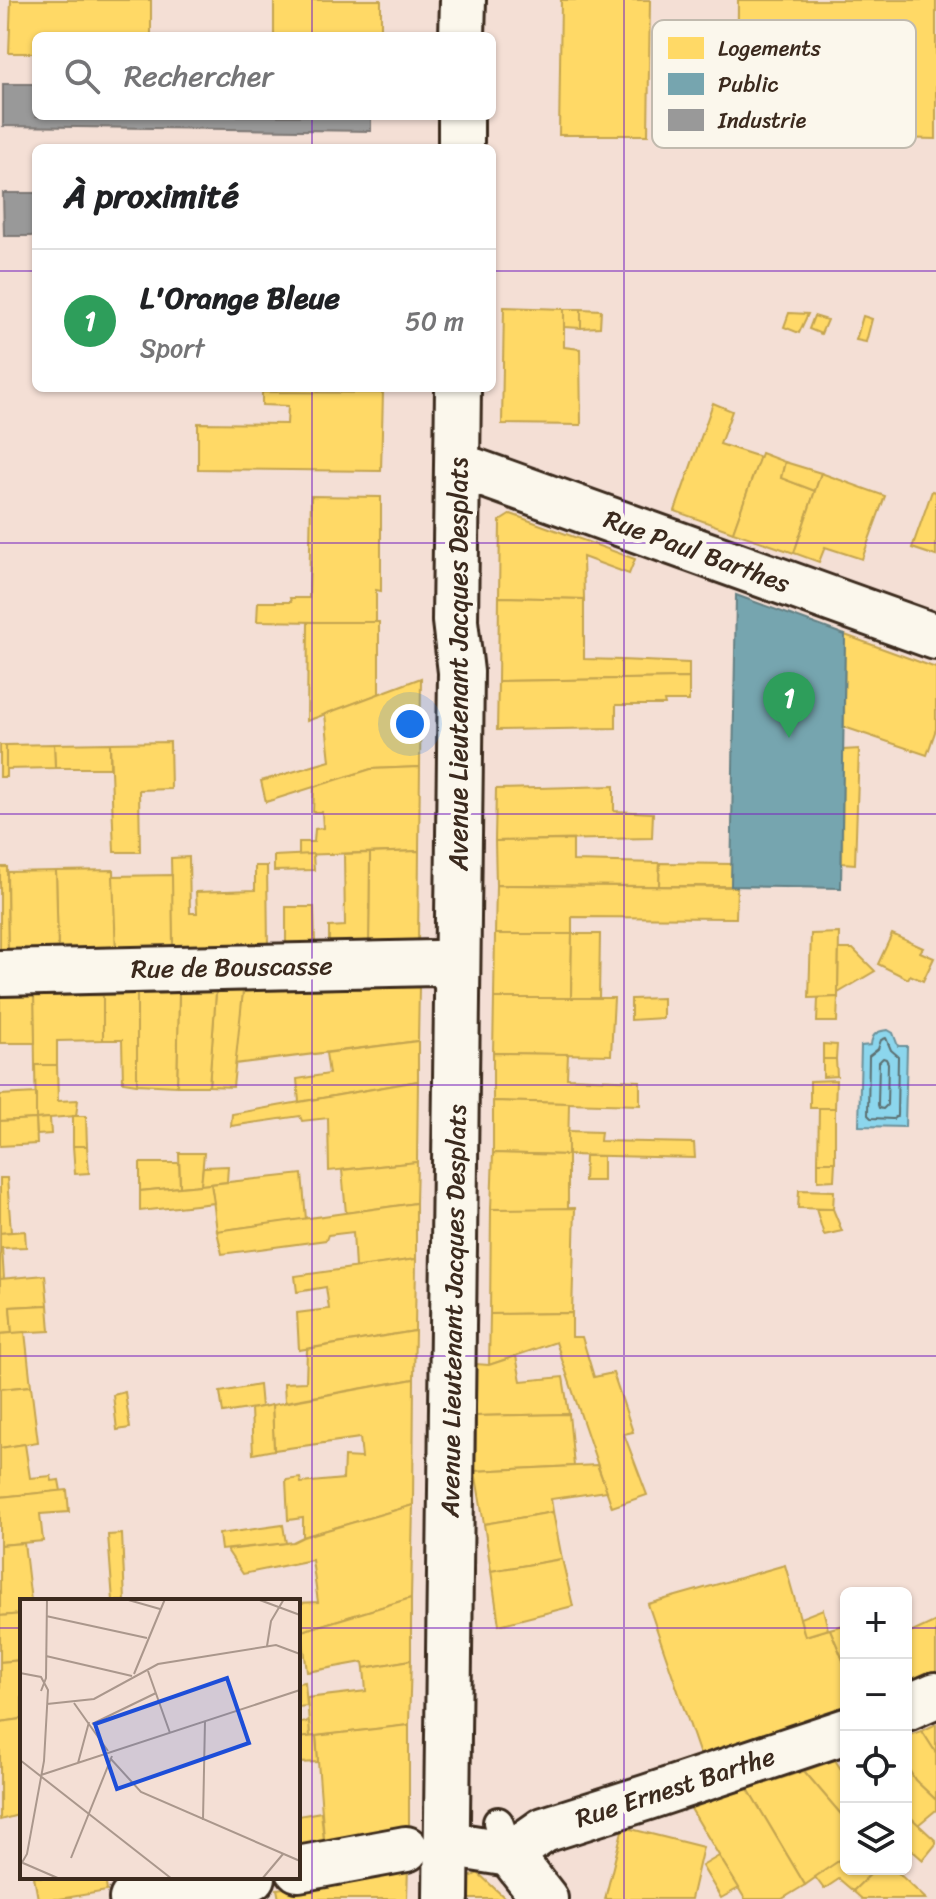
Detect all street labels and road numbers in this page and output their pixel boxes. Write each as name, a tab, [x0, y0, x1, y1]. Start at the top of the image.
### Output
street label: Avenue Lieutenant Jacques Desplats	[435, 457, 481, 872]
street label: Rue Paul Barthes	[597, 496, 797, 606]
street label: Rue de Bouscasse	[131, 942, 333, 992]
street label: Avenue Lieutenant Jacques Desplats	[426, 1104, 480, 1519]
street label: Rue Ernest Barthe	[569, 1733, 781, 1841]

